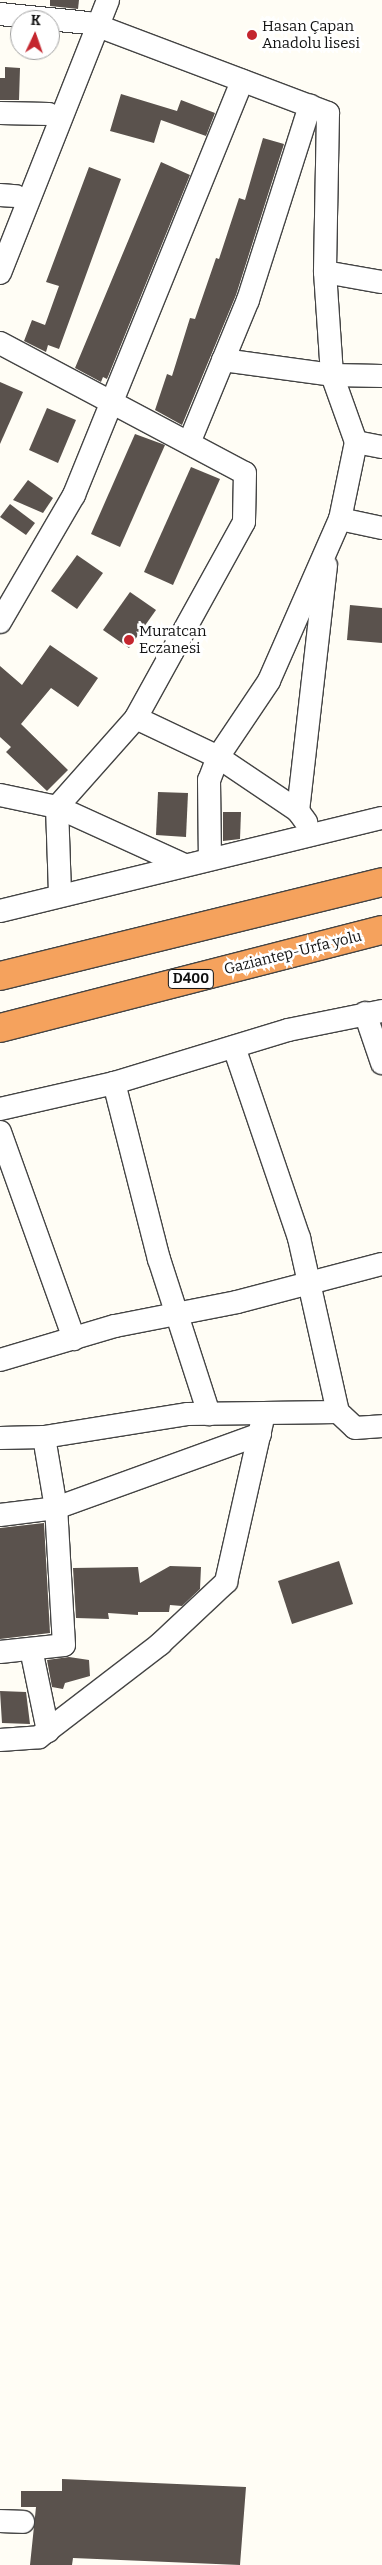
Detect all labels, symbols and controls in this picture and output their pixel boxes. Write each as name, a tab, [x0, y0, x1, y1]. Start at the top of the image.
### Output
north arrow	[10, 10, 60, 60]
text: K	[30, 12, 41, 29]
place label: Hasan Çapan Anadolu lisesi	[262, 17, 360, 52]
marker: Hasan Çapan Anadolu lisesi	[246, 29, 258, 41]
place label: Muratcan Eczanesi	[139, 622, 206, 657]
marker: Muratcan Eczanesi	[123, 634, 135, 646]
street label: Gaziantep-Urfa yolu	[222, 927, 364, 979]
road number: D400	[167, 968, 215, 991]

